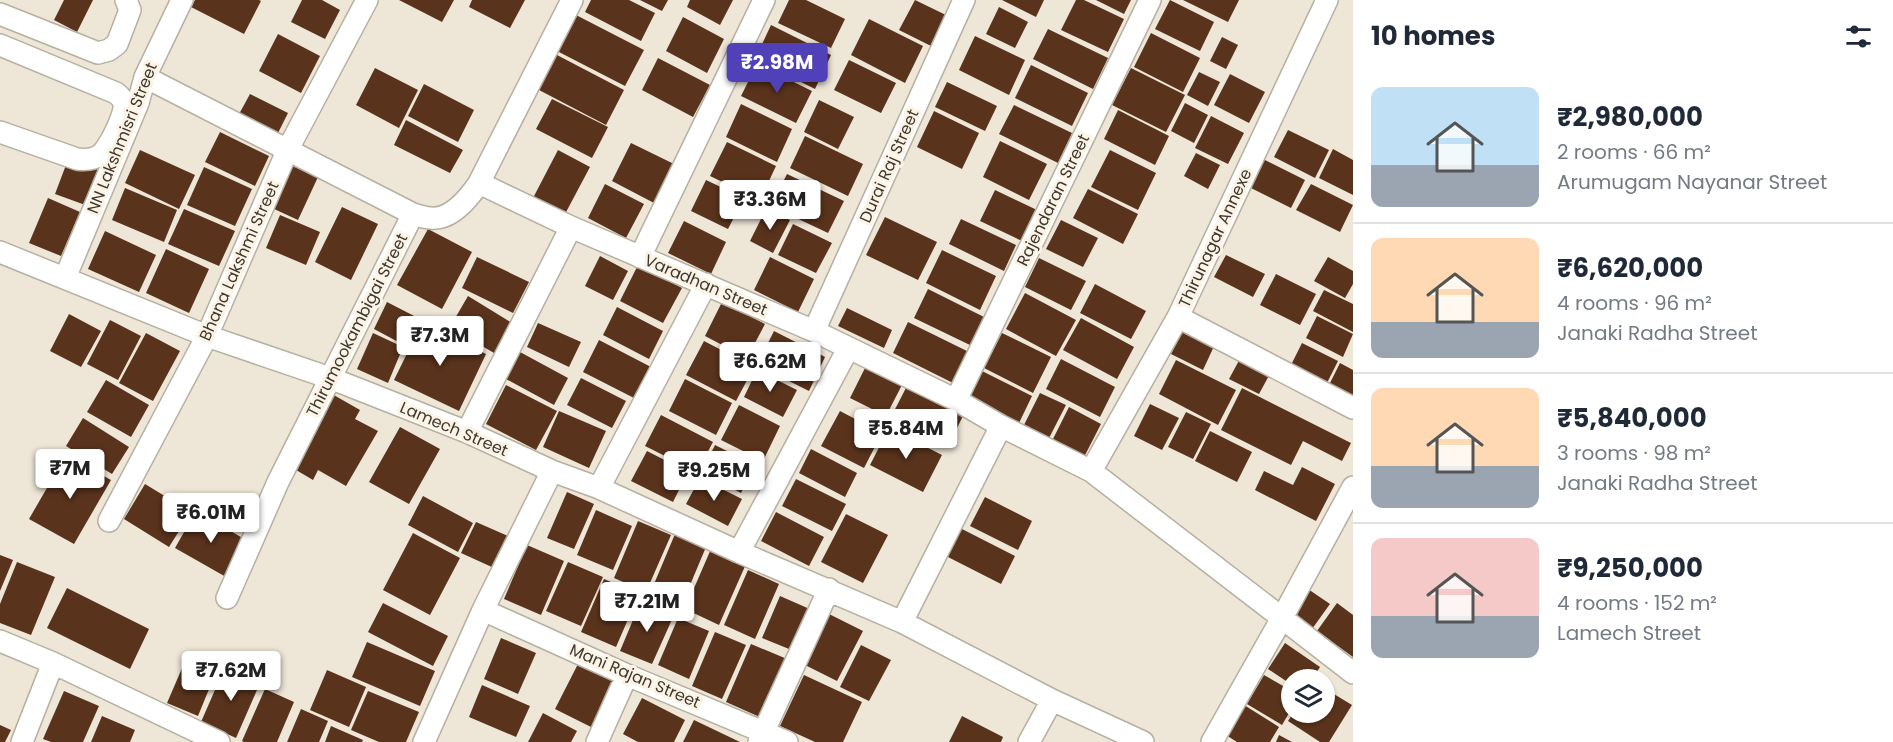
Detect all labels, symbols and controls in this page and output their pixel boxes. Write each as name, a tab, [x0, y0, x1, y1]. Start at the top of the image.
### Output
text: 10 homes	[1371, 18, 1495, 54]
icon: filters	[1842, 20, 1875, 53]
pin: ₹2.98M	[728, 43, 826, 94]
text: ₹2.98M	[741, 48, 813, 76]
street label: NN Lakshmisri Street	[81, 59, 163, 217]
text: ₹2,980,000	[1557, 99, 1703, 135]
street label: Durai Raj Street	[854, 105, 924, 226]
icon: home	[1419, 111, 1491, 183]
street label: Rajendaran Street	[1011, 130, 1095, 270]
text: 2 rooms · 66 m²	[1557, 138, 1711, 166]
street label: Thirunagar Annexe	[1173, 165, 1257, 311]
text: Arumugam Nayanar Street	[1557, 168, 1827, 196]
street label: Bhana Lakshmi Street	[193, 177, 285, 344]
pin: ₹3.36M	[721, 180, 819, 231]
text: ₹3.36M	[734, 185, 806, 213]
street label: Thirumookambigai Street	[301, 229, 413, 421]
street label: Varadhan Street	[641, 249, 771, 321]
text: ₹6,620,000	[1557, 250, 1703, 286]
icon: home	[1419, 262, 1491, 334]
text: 4 rooms · 96 m²	[1557, 289, 1712, 317]
pin: ₹7.3M	[398, 316, 482, 367]
text: Janaki Radha Street	[1557, 319, 1757, 347]
text: ₹7.3M	[411, 321, 469, 349]
pin: ₹6.62M	[721, 342, 819, 393]
text: ₹6.62M	[734, 347, 806, 375]
street label: Lamech Street	[396, 396, 512, 462]
text: ₹5,840,000	[1557, 400, 1707, 436]
pin: ₹5.84M	[857, 409, 955, 460]
icon: home	[1419, 412, 1491, 484]
text: ₹5.84M	[868, 414, 944, 442]
text: 3 rooms · 98 m²	[1557, 439, 1711, 467]
pin: ₹7M	[41, 449, 99, 500]
pin: ₹9.25M	[665, 451, 763, 502]
text: ₹7M	[49, 454, 91, 482]
text: ₹9.25M	[678, 456, 750, 484]
text: Janaki Radha Street	[1557, 469, 1757, 497]
pin: ₹6.01M	[162, 493, 260, 544]
text: ₹6.01M	[176, 498, 246, 526]
text: ₹9,250,000	[1557, 550, 1703, 586]
icon: home	[1419, 562, 1491, 634]
pin: ₹7.21M	[598, 582, 696, 633]
text: ₹7.21M	[614, 587, 680, 615]
text: 4 rooms · 152 m²	[1557, 589, 1717, 617]
text: Lamech Street	[1557, 619, 1701, 647]
street label: Mani Rajan Street	[566, 638, 704, 714]
pin: ₹7.62M	[182, 651, 280, 702]
text: ₹7.62M	[196, 656, 266, 684]
map controls	[1281, 669, 1335, 723]
button: layers	[1281, 669, 1335, 723]

